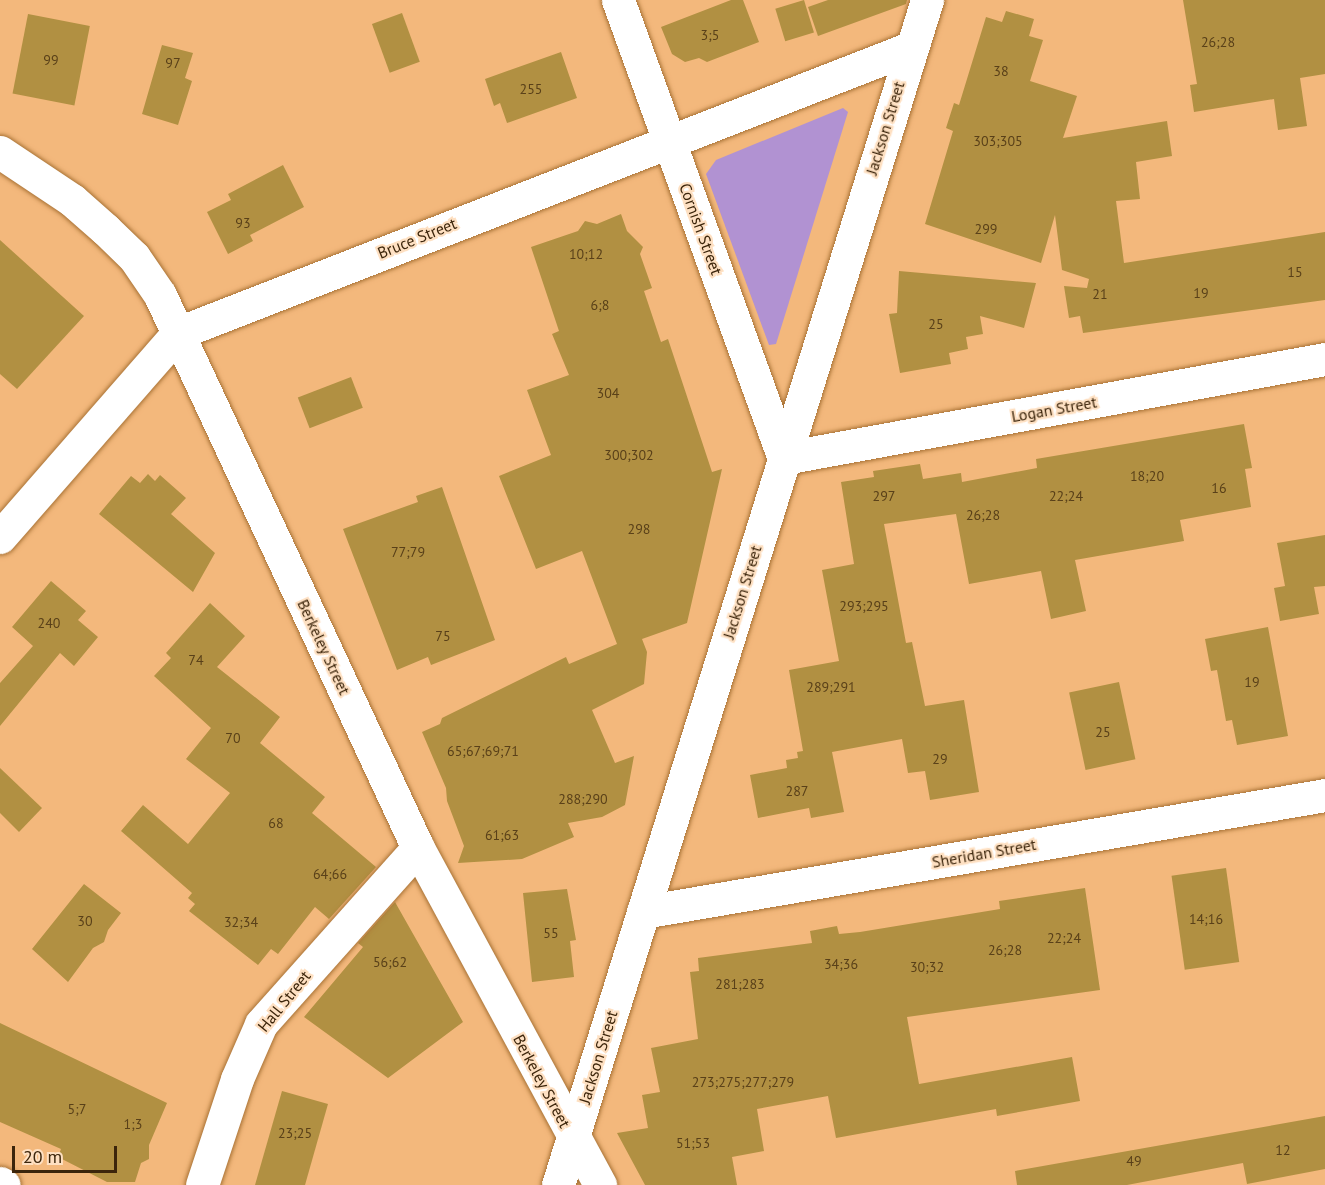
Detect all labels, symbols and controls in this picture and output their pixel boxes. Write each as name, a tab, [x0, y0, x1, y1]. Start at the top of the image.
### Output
house number: 3;5	[701, 27, 719, 43]
house number: 26;28	[1201, 34, 1235, 50]
house number: 99	[43, 52, 59, 68]
house number: 97	[165, 55, 181, 71]
house number: 38	[993, 63, 1009, 79]
street label: Jackson Street	[862, 79, 908, 177]
house number: 255	[520, 81, 542, 97]
house number: 303;305	[973, 133, 1023, 149]
street label: Cornish Street	[676, 180, 726, 278]
street label: Bruce Street	[375, 213, 459, 263]
house number: 93	[235, 215, 251, 231]
house number: 299	[975, 221, 997, 237]
house number: 10;12	[569, 246, 603, 262]
house number: 15	[1287, 264, 1303, 280]
house number: 19	[1193, 285, 1209, 301]
house number: 21	[1092, 286, 1108, 302]
house number: 6;8	[591, 297, 609, 313]
house number: 25	[928, 316, 944, 332]
house number: 304	[597, 385, 619, 401]
street label: Logan Street	[1010, 392, 1098, 426]
house number: 300;302	[604, 447, 654, 463]
house number: 18;20	[1130, 468, 1164, 484]
house number: 16	[1211, 480, 1227, 496]
house number: 297	[873, 488, 895, 504]
house number: 22;24	[1049, 488, 1083, 504]
house number: 26;28	[966, 507, 1000, 523]
house number: 298	[628, 521, 650, 537]
street label: Jackson Street	[719, 543, 765, 641]
house number: 77;79	[391, 544, 425, 560]
street label: Berkeley Street	[293, 596, 355, 698]
house number: 293;295	[839, 598, 889, 614]
house number: 240	[38, 615, 60, 631]
house number: 75	[435, 628, 451, 644]
house number: 74	[188, 652, 204, 668]
house number: 19	[1244, 674, 1260, 690]
house number: 289;291	[806, 679, 856, 695]
house number: 25	[1095, 724, 1111, 740]
house number: 70	[225, 730, 241, 746]
house number: 65;67;69;71	[447, 743, 519, 759]
house number: 29	[932, 751, 948, 767]
house number: 287	[786, 783, 808, 799]
house number: 288;290	[558, 791, 608, 807]
house number: 68	[268, 815, 284, 831]
house number: 61;63	[485, 827, 519, 843]
street label: Sheridan Street	[930, 834, 1038, 872]
house number: 64;66	[313, 866, 347, 882]
house number: 14;16	[1189, 911, 1223, 927]
house number: 30	[77, 913, 93, 929]
house number: 32;34	[224, 914, 258, 930]
house number: 55	[543, 925, 559, 941]
house number: 22;24	[1047, 930, 1081, 946]
house number: 26;28	[988, 942, 1022, 958]
house number: 56;62	[373, 954, 407, 970]
house number: 34;36	[824, 956, 858, 972]
house number: 30;32	[910, 959, 944, 975]
street label: Hall Street	[254, 967, 314, 1035]
house number: 281;283	[715, 976, 765, 992]
street label: Jackson Street	[575, 1008, 621, 1106]
street label: Berkeley Street	[509, 1031, 575, 1131]
house number: 273;275;277;279	[692, 1074, 794, 1090]
house number: 5;7	[68, 1101, 86, 1117]
house number: 1;3	[124, 1116, 142, 1132]
house number: 23;25	[278, 1125, 312, 1141]
scale bar	[15, 1134, 120, 1172]
house number: 51;53	[676, 1135, 710, 1151]
house number: 12	[1275, 1142, 1291, 1158]
text: 20 m	[23, 1145, 62, 1168]
house number: 49	[1126, 1153, 1142, 1169]

